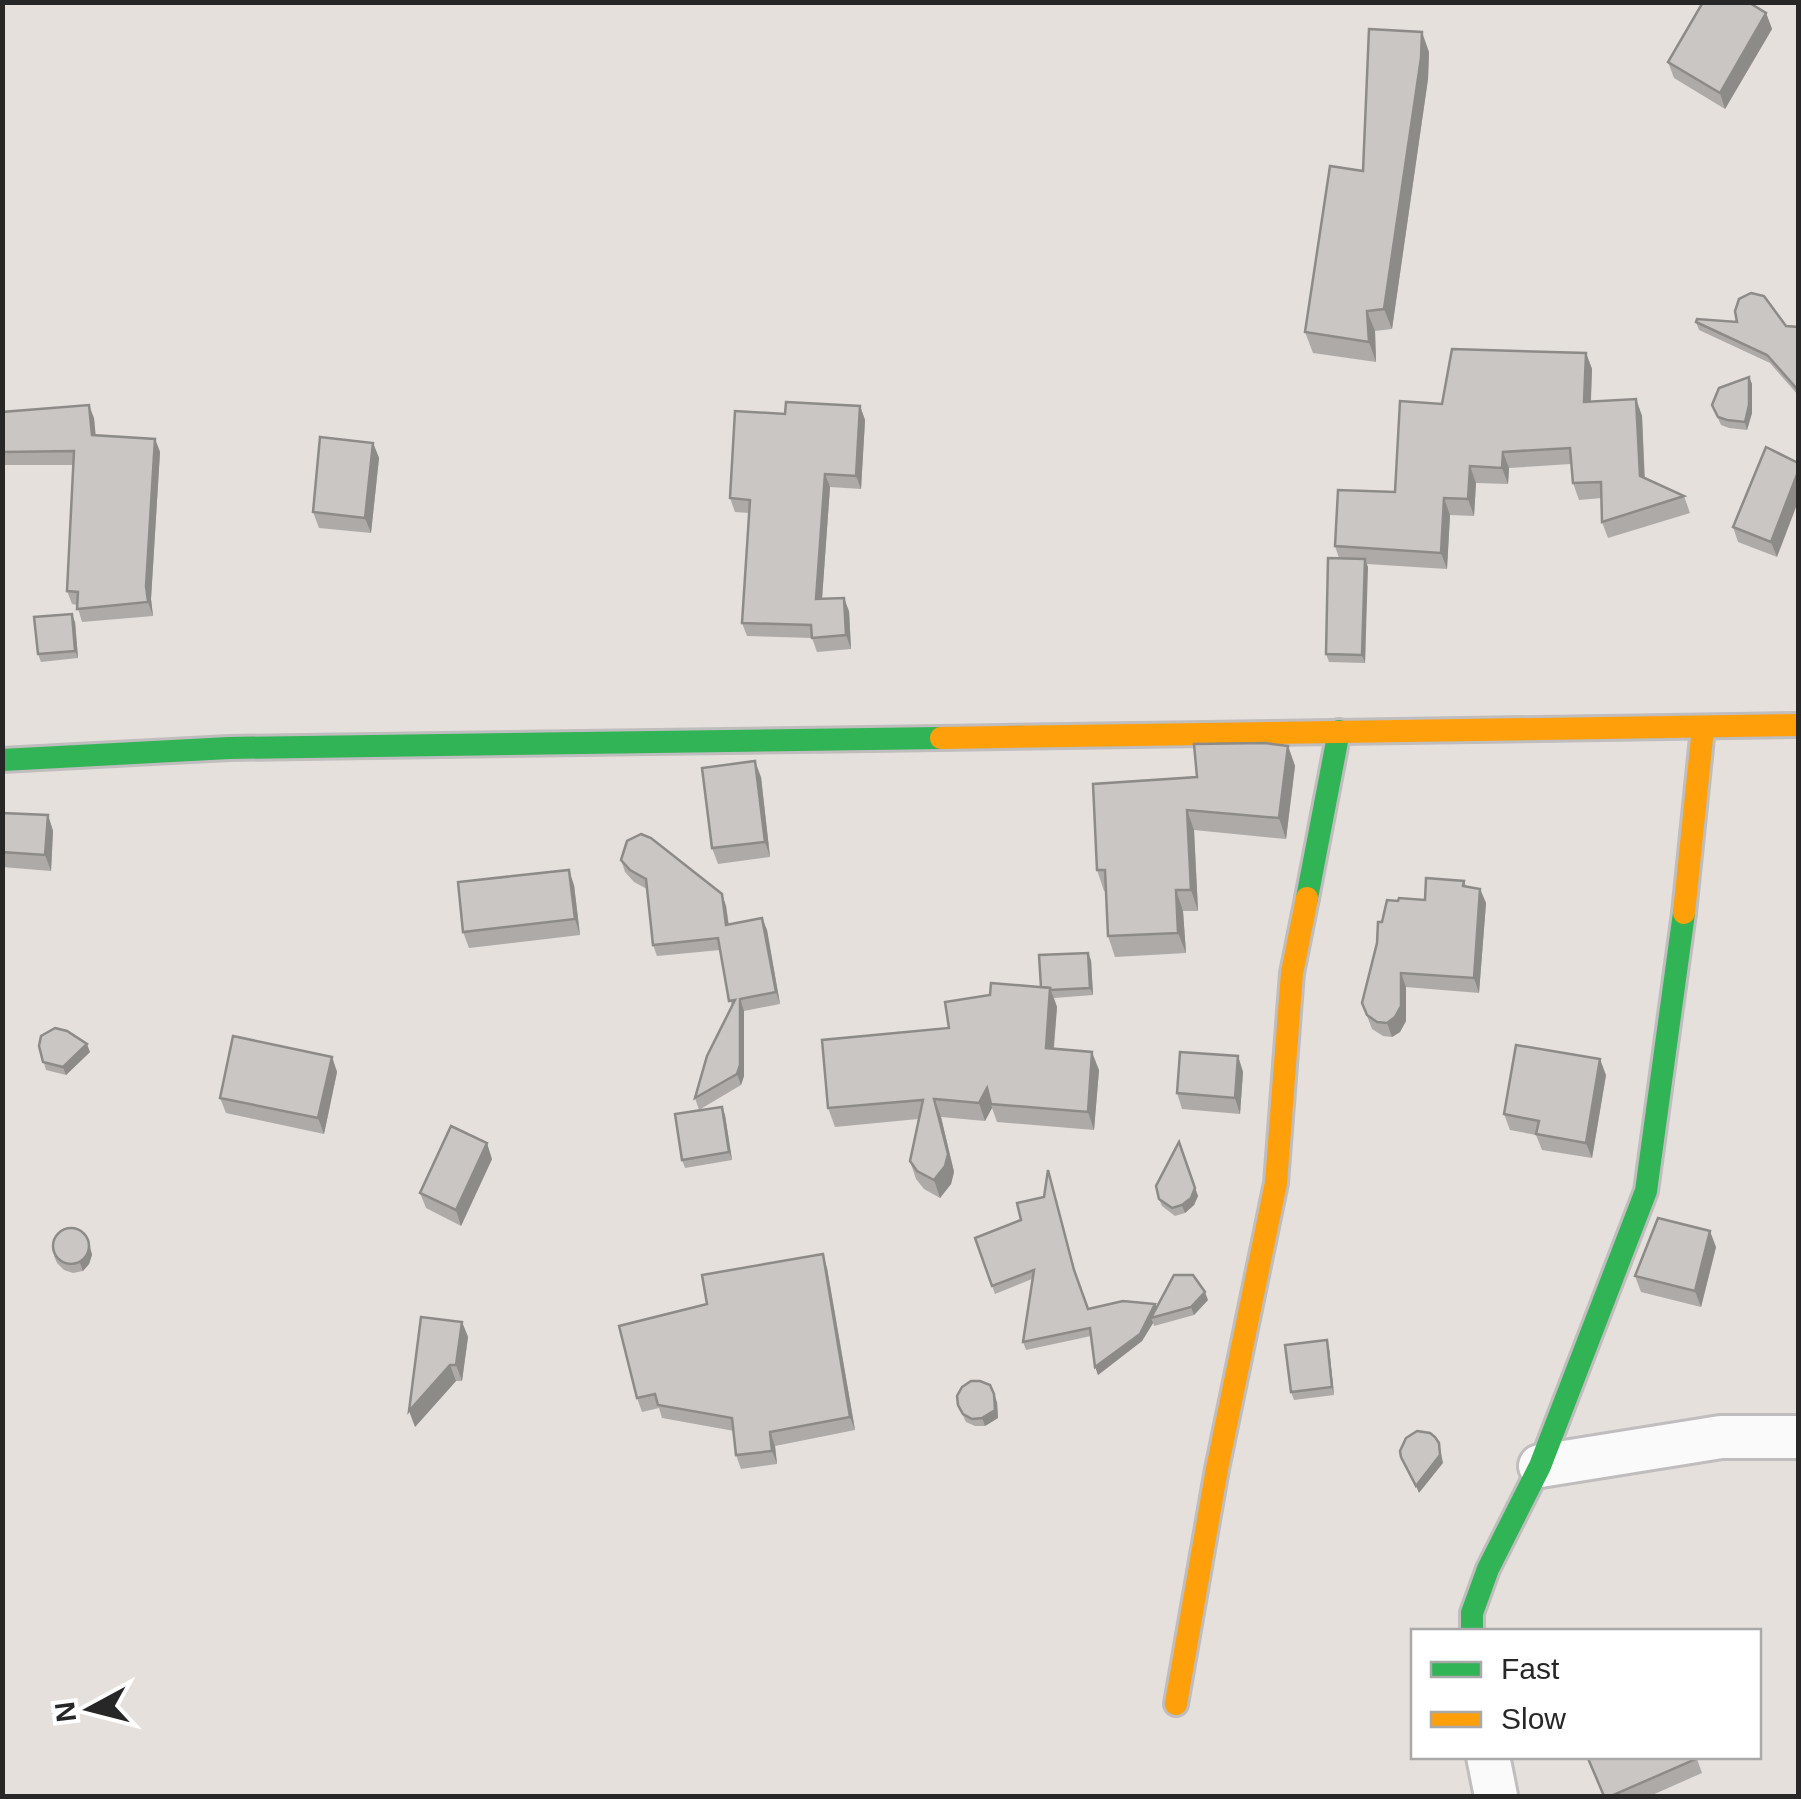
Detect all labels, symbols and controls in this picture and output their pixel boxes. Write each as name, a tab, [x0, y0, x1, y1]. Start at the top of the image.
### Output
legend	[1411, 1629, 1761, 1759]
text: Fast	[1501, 1652, 1560, 1685]
north arrow	[40, 1659, 140, 1759]
text: N	[49, 1700, 82, 1724]
text: Slow	[1501, 1702, 1566, 1735]

